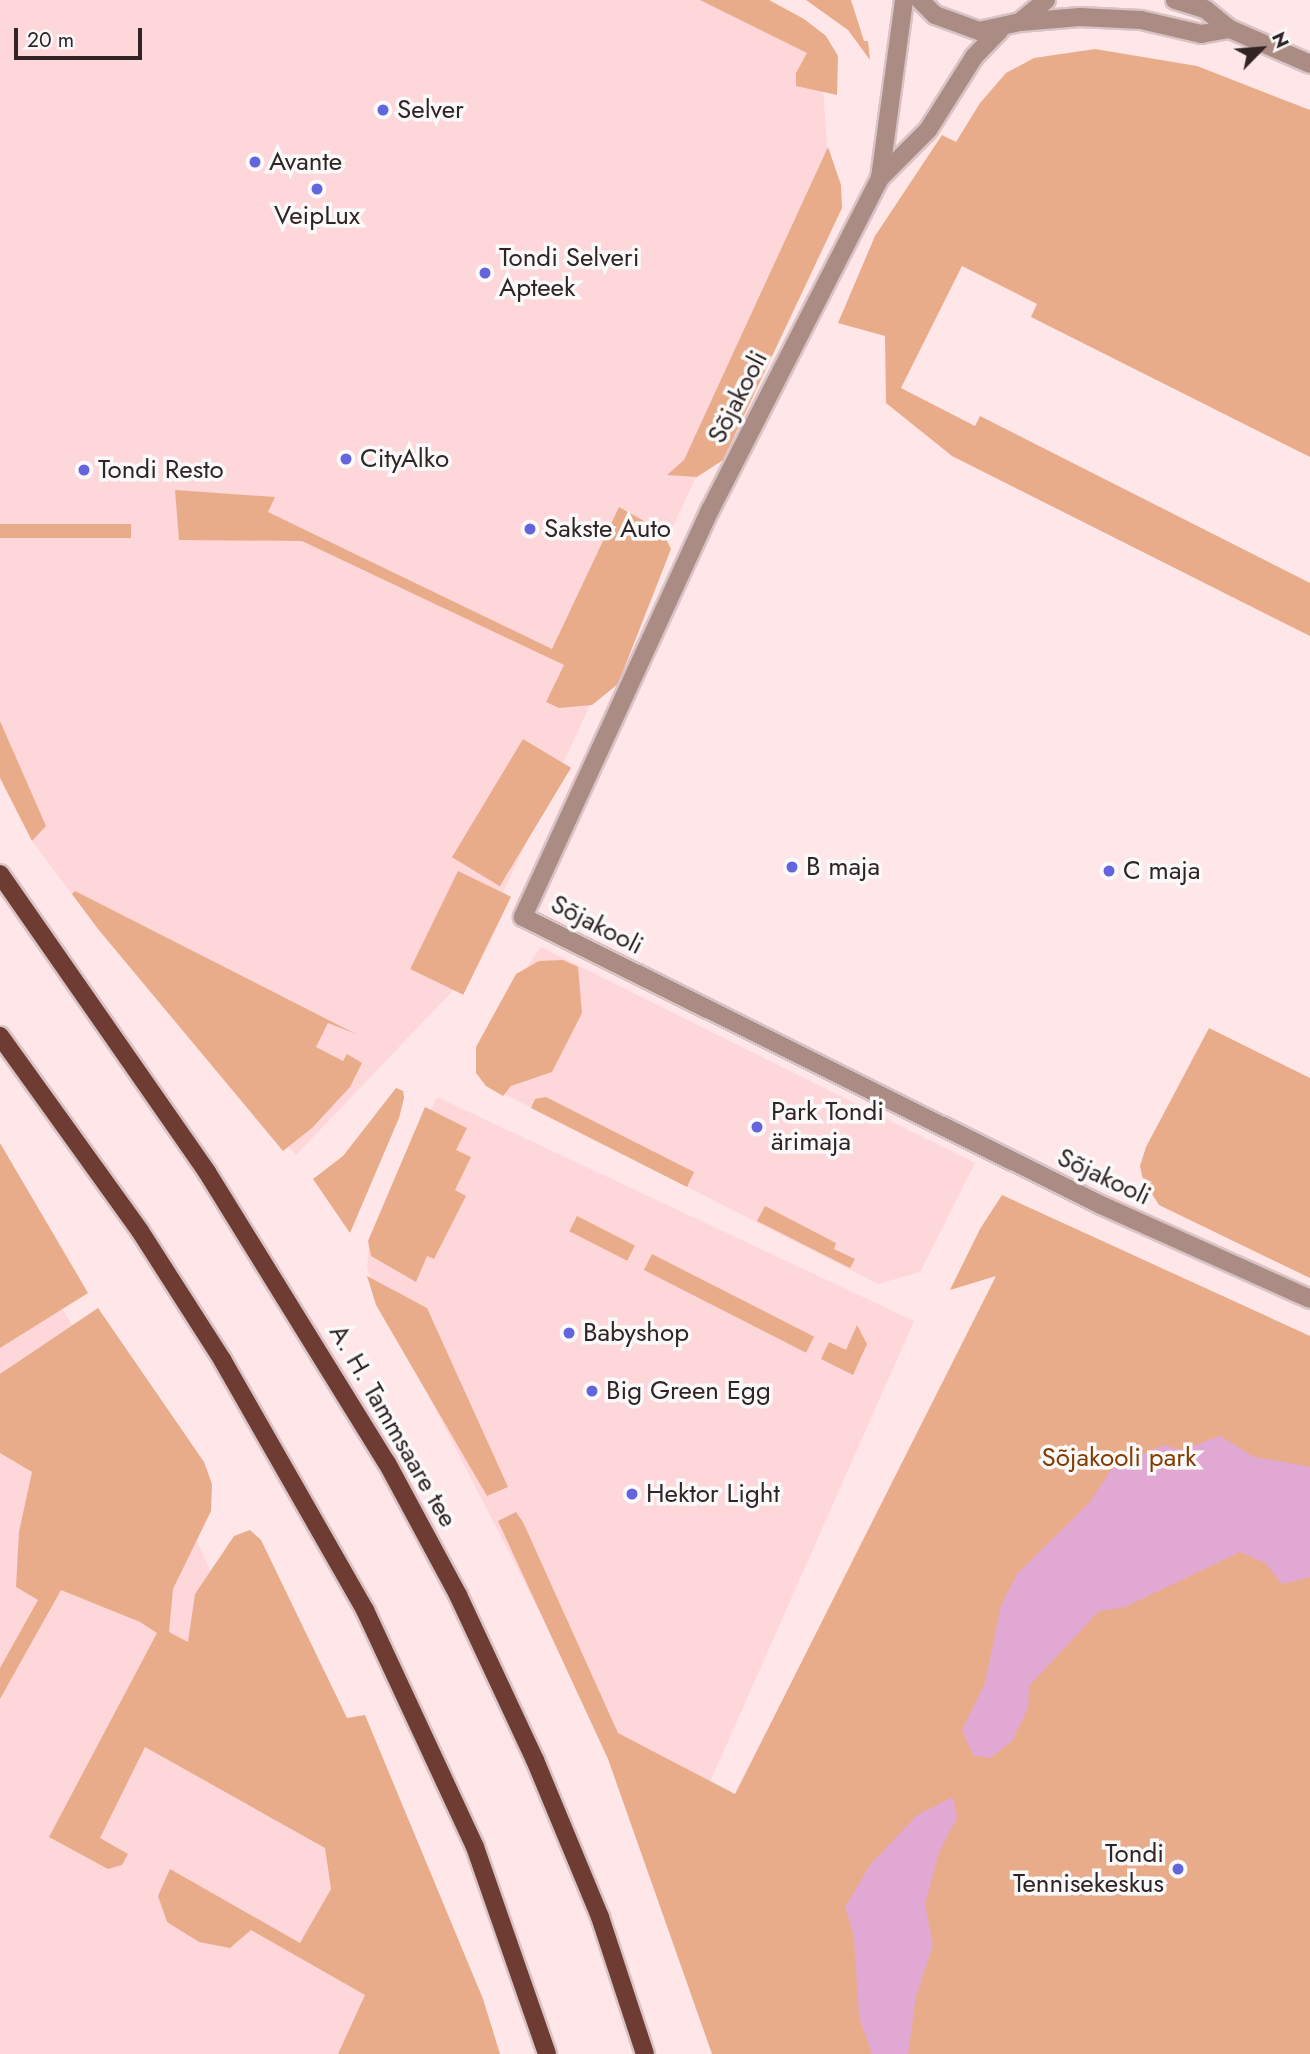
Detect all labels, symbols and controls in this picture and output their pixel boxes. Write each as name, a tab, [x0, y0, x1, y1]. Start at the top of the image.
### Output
scale bar	[18, 14, 145, 58]
north arrow	[1226, 14, 1296, 84]
text: 20 m	[27, 25, 74, 55]
text: N	[1265, 27, 1296, 52]
place label: Selver	[397, 94, 464, 126]
marker: Selver	[375, 102, 391, 118]
place label: Avante	[269, 146, 342, 178]
marker: Avante	[247, 154, 263, 170]
marker: VeipLux	[309, 181, 325, 197]
place label: VeipLux	[274, 200, 360, 232]
place label: Tondi Selveri Apteek	[499, 242, 639, 304]
marker: Tondi Selveri Apteek	[477, 265, 493, 281]
street label: Sõjakooli	[701, 346, 775, 448]
place label: CityAlko	[360, 443, 449, 475]
marker: CityAlko	[338, 451, 354, 467]
place label: Tondi Resto	[98, 454, 224, 486]
marker: Tondi Resto	[76, 462, 92, 478]
place label: Sakste Auto	[544, 513, 671, 545]
marker: Sakste Auto	[522, 521, 538, 537]
place label: B maja	[806, 851, 880, 883]
place label: C maja	[1123, 855, 1200, 887]
marker: B maja	[784, 859, 800, 875]
marker: C maja	[1101, 863, 1117, 879]
street label: Sõjakooli	[546, 888, 648, 962]
place label: Park Tondi ärimaja	[771, 1096, 884, 1158]
marker: Park Tondi ärimaja	[749, 1119, 765, 1135]
street label: Sõjakooli	[1052, 1142, 1156, 1212]
place label: Babyshop	[583, 1317, 689, 1349]
street label: A. H. Tammsaare tee	[322, 1319, 464, 1533]
marker: Babyshop	[561, 1325, 577, 1341]
place label: Big Green Egg	[606, 1375, 771, 1407]
marker: Big Green Egg	[584, 1383, 600, 1399]
park label: Sõjakooli park	[1041, 1442, 1197, 1474]
place label: Hektor Light	[646, 1478, 780, 1510]
marker: Hektor Light	[624, 1486, 640, 1502]
place label: Tondi Tennisekeskus	[1013, 1838, 1164, 1899]
marker: Tondi Tennisekeskus	[1170, 1861, 1186, 1877]

